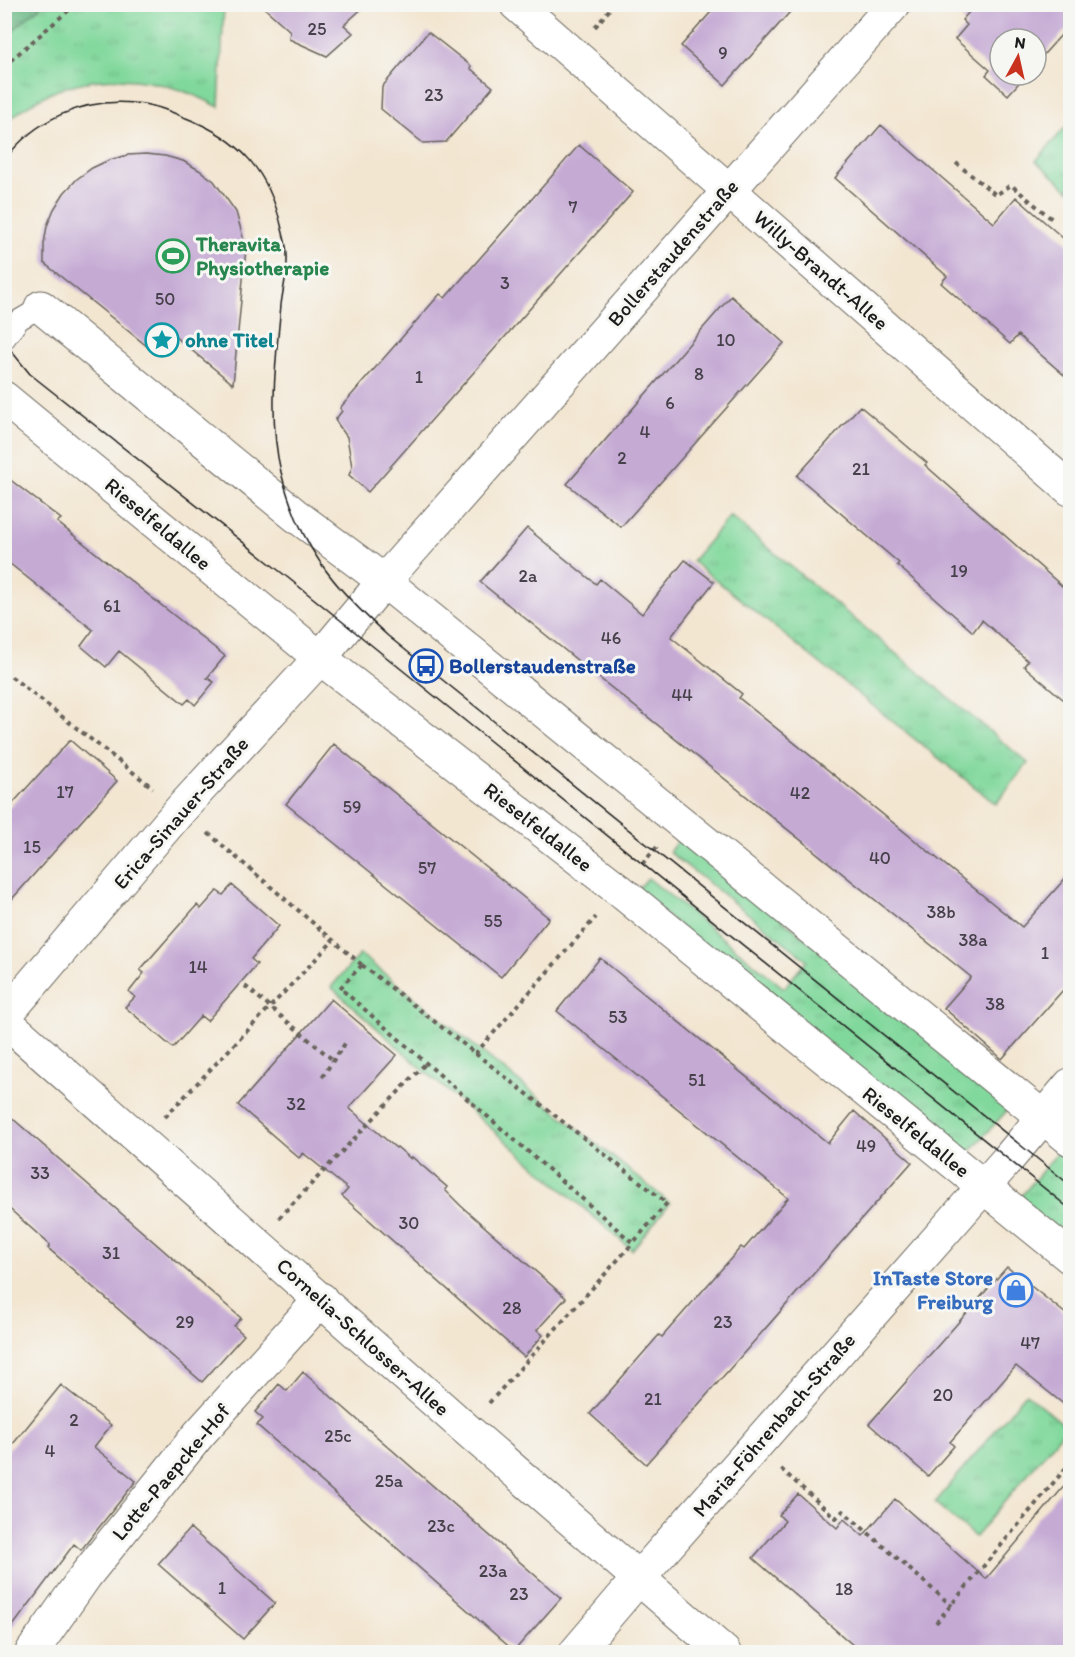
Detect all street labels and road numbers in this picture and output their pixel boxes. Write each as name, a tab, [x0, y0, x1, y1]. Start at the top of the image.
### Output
street label: Bollerstaudenstraße	[602, 174, 743, 331]
street label: Willy-Brandt-Allee	[749, 204, 894, 335]
street label: Rieselfeldallee	[100, 472, 217, 575]
street label: Erica-Sinauer-Straße	[108, 731, 254, 894]
street label: Rieselfeldallee	[479, 776, 598, 877]
street label: Rieselfeldallee	[858, 1081, 975, 1183]
street label: Cornelia-Schlosser-Allee	[272, 1252, 455, 1421]
street label: Maria-Föhrenbach-Straße	[687, 1328, 860, 1522]
street label: Lotte-Paepcke-Hof	[106, 1398, 235, 1545]

